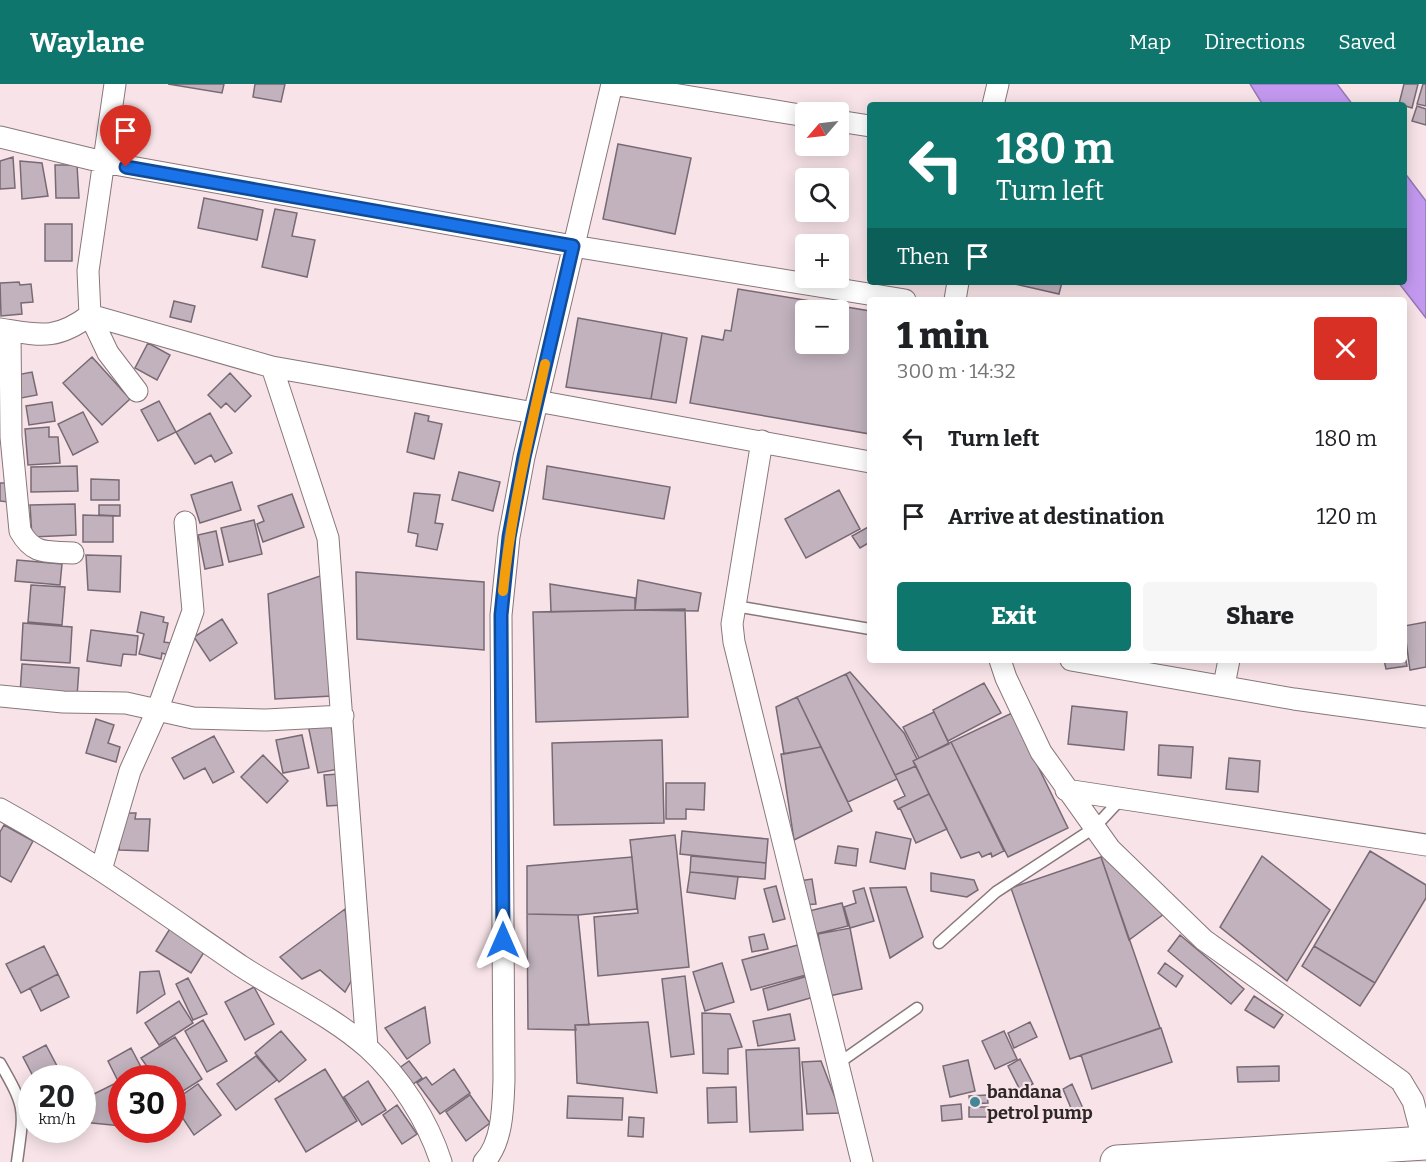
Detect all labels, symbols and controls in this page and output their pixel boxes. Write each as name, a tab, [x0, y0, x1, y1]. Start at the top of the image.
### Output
text: Waylane	[30, 26, 145, 59]
text: Map	[1129, 29, 1171, 55]
text: Directions	[1204, 29, 1305, 55]
text: Saved	[1338, 29, 1396, 55]
north arrow	[795, 102, 849, 156]
map controls	[795, 102, 849, 354]
pin	[100, 105, 151, 167]
icon: arrive	[109, 114, 142, 147]
text: 180 m	[996, 124, 1114, 174]
icon: left	[897, 126, 975, 204]
button: search	[795, 168, 849, 222]
text: Turn left	[996, 175, 1104, 207]
button: +	[795, 234, 849, 288]
icon: arrive	[961, 240, 994, 273]
text: Then	[897, 243, 949, 270]
button: −	[795, 300, 849, 354]
text: 1 min	[897, 314, 989, 358]
button: close	[1314, 317, 1377, 380]
text: 300 m · 14:32	[897, 359, 1016, 383]
icon: left	[897, 422, 930, 455]
text: Turn left	[948, 425, 1040, 452]
text: 180 m	[1315, 425, 1377, 452]
icon: arrive	[897, 500, 930, 533]
text: Arrive at destination	[948, 503, 1164, 530]
text: 120 m	[1317, 503, 1377, 530]
button: Exit	[897, 582, 1131, 651]
button: Share	[1143, 582, 1377, 651]
position arrow	[471, 908, 535, 972]
speed limit sign: 30	[108, 1065, 186, 1143]
text: 20	[39, 1079, 75, 1115]
place label: bandana petrol pump	[987, 1081, 1093, 1124]
marker: bandana petrol pump	[968, 1095, 982, 1109]
text: km/h	[38, 1110, 76, 1128]

